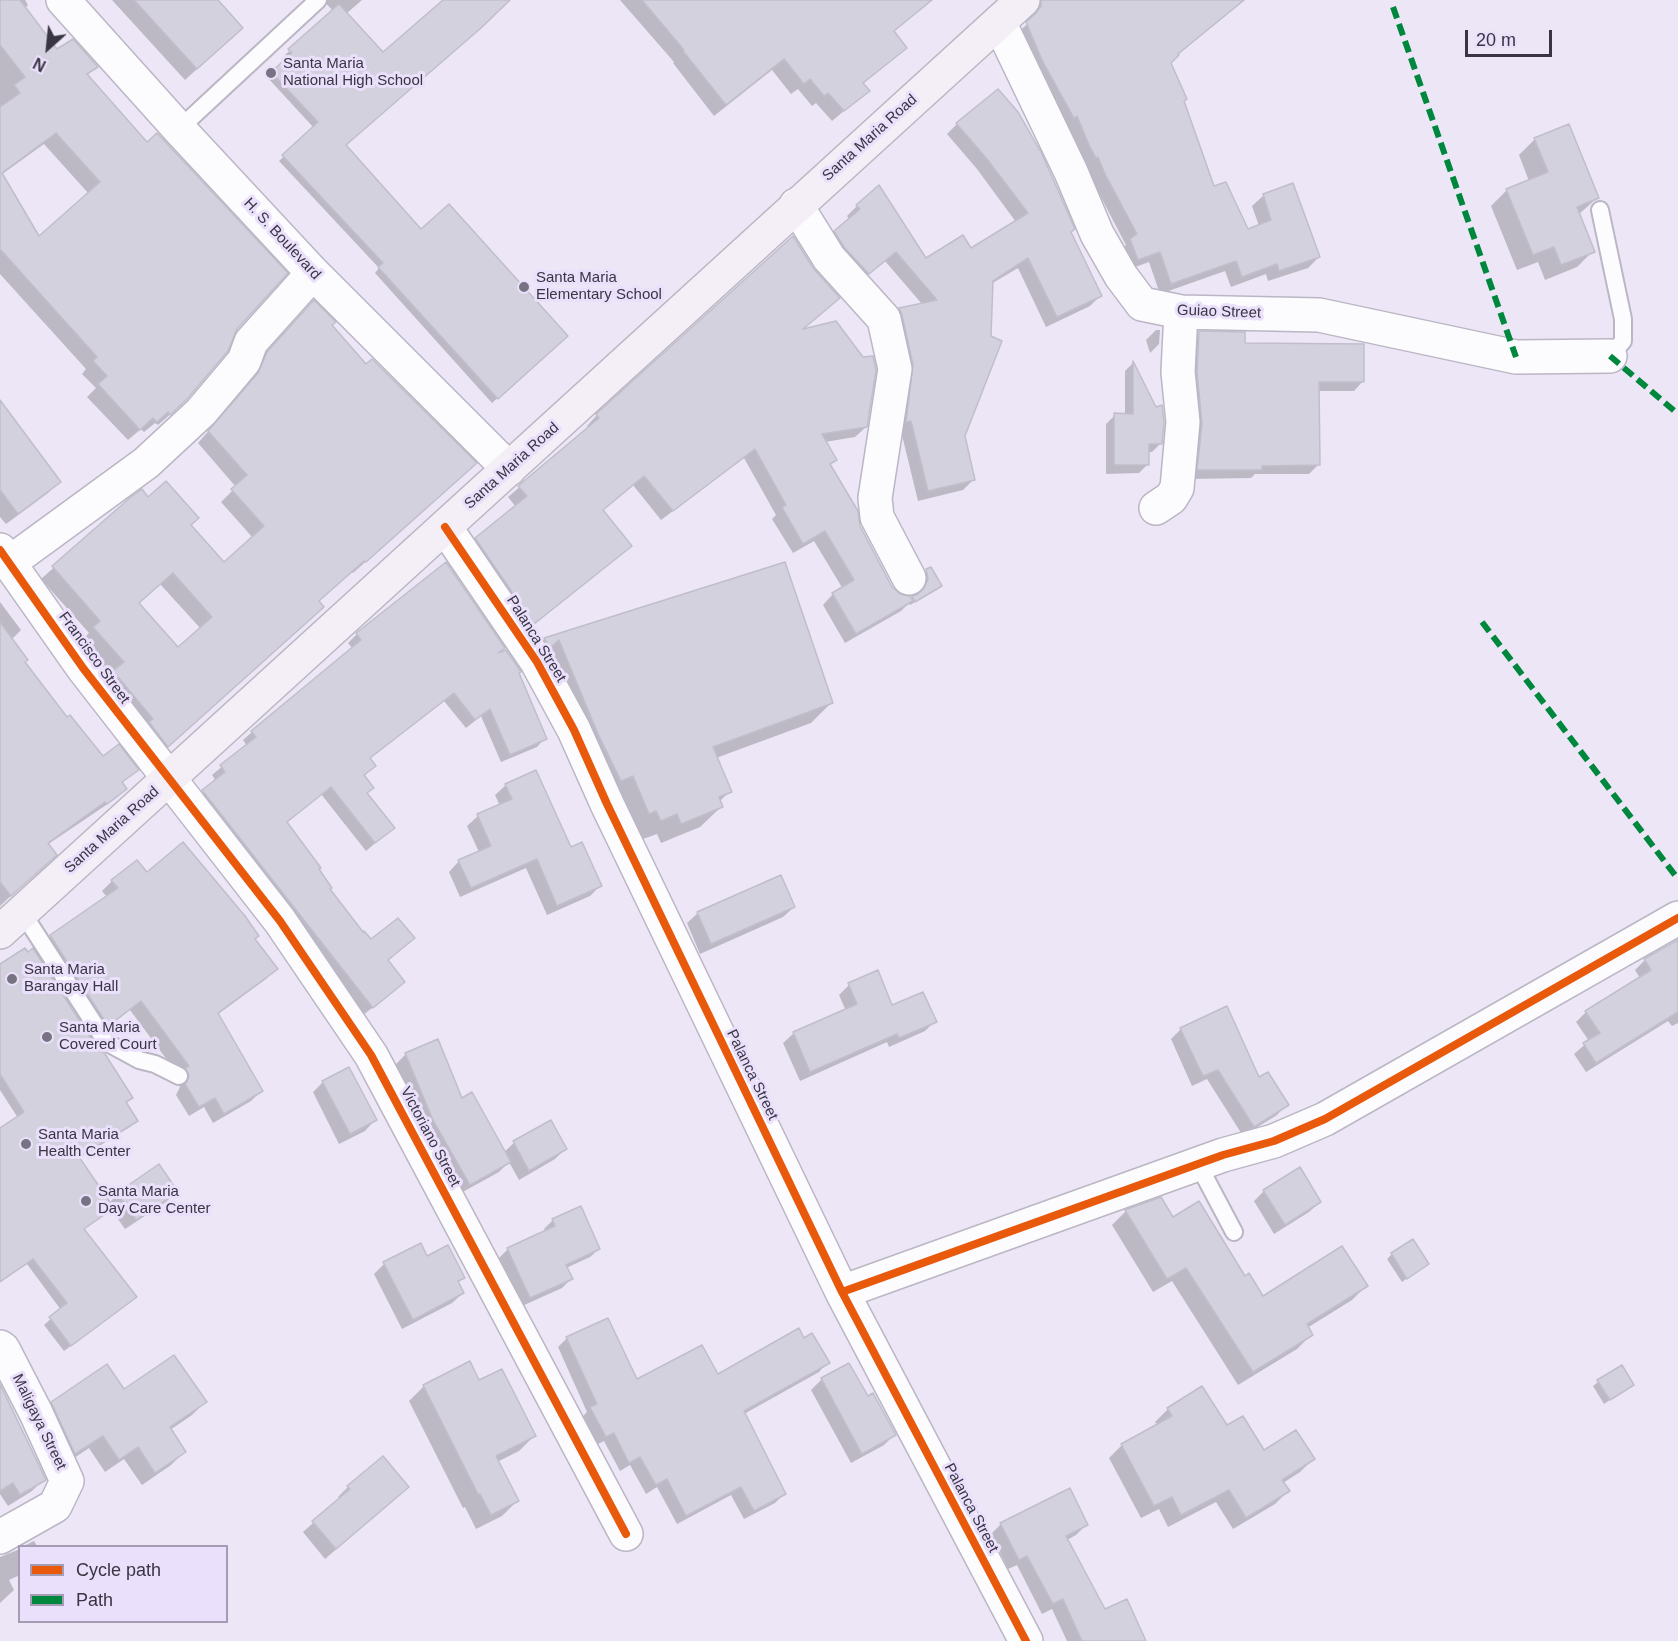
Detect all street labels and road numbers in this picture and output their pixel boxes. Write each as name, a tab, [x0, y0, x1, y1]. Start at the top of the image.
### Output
street label: Santa Maria Road	[819, 91, 921, 185]
street label: H. S. Boulevard	[240, 194, 324, 284]
street label: Guiao Street	[1177, 302, 1261, 322]
street label: Santa Maria Road	[461, 419, 563, 513]
street label: Palanca Street	[502, 593, 570, 685]
street label: Francisco Street	[55, 609, 133, 707]
street label: Santa Maria Road	[61, 783, 163, 877]
street label: Palanca Street	[722, 1027, 782, 1123]
street label: Victoriano Street	[396, 1084, 464, 1190]
street label: Maligaya Street	[8, 1371, 70, 1473]
street label: Palanca Street	[940, 1460, 1002, 1556]

